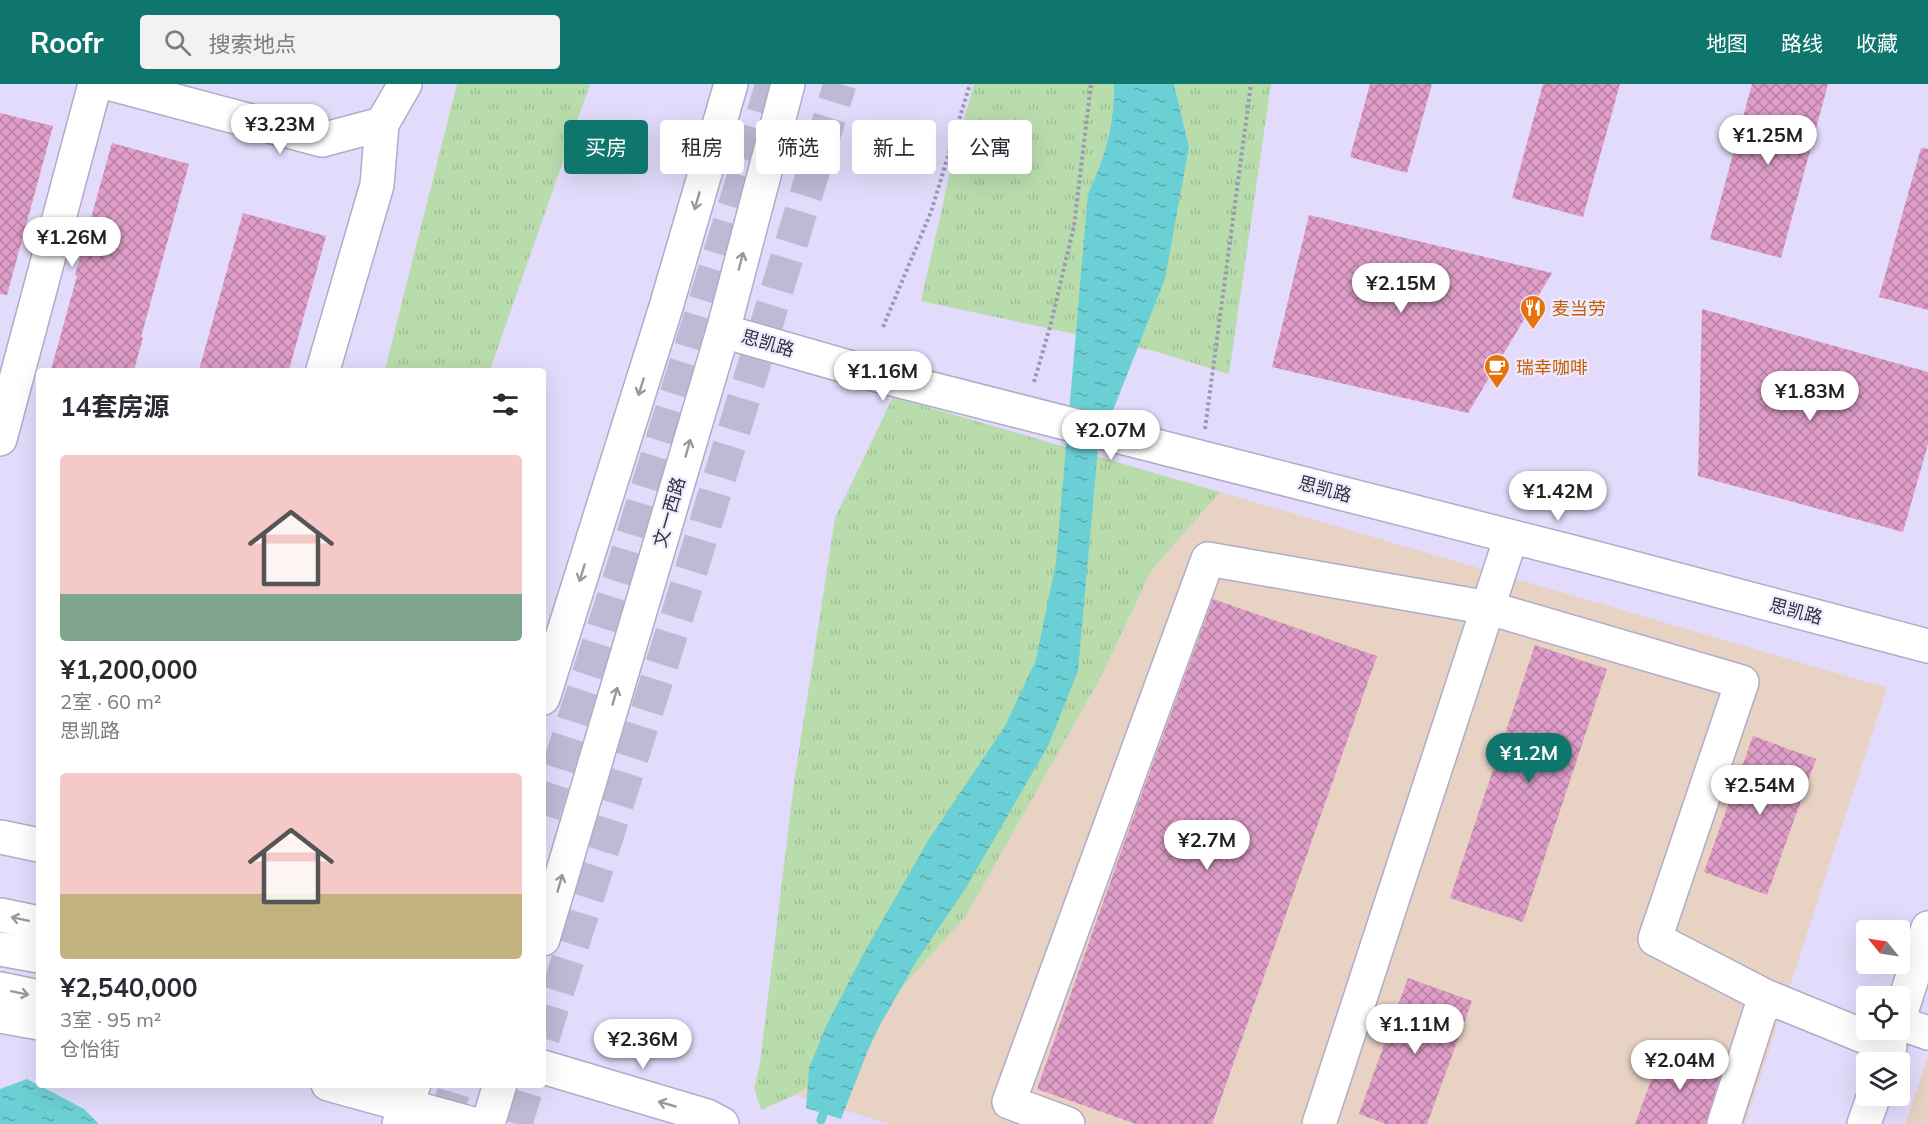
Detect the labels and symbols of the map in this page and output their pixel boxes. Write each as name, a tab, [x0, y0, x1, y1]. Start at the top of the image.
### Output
pin: ¥3.23M	[231, 104, 329, 155]
pin: ¥1.25M	[1719, 115, 1817, 166]
one-way arrow	[691, 191, 702, 210]
pin: ¥1.26M	[23, 217, 121, 268]
one-way arrow	[736, 252, 748, 271]
pin: ¥2.15M	[1352, 263, 1450, 314]
restaurant icon: 麦当劳	[1518, 293, 1548, 331]
place label: 麦当劳	[1552, 297, 1606, 320]
street label: 思凯路	[739, 325, 797, 361]
pin: ¥1.16M	[834, 351, 932, 402]
cafe icon: 瑞幸咖啡	[1482, 352, 1512, 390]
place label: 瑞幸咖啡	[1516, 356, 1588, 379]
pin: ¥1.83M	[1761, 371, 1859, 422]
one-way arrow	[635, 377, 646, 396]
pin: ¥2.07M	[1062, 410, 1160, 461]
one-way arrow	[683, 439, 694, 458]
street label: 思凯路	[1296, 471, 1354, 507]
pin: ¥1.42M	[1509, 471, 1607, 522]
street label: 文一西路	[648, 474, 690, 550]
one-way arrow	[576, 563, 587, 582]
street label: 思凯路	[1767, 593, 1825, 629]
one-way arrow	[610, 687, 621, 706]
pin: ¥1.2M	[1487, 733, 1571, 784]
pin: ¥2.54M	[1711, 765, 1809, 816]
pin: ¥2.7M	[1165, 820, 1249, 871]
one-way arrow	[555, 874, 566, 893]
one-way arrow	[10, 912, 29, 924]
north arrow	[1856, 920, 1910, 974]
one-way arrow	[9, 988, 29, 999]
pin: ¥1.11M	[1366, 1004, 1464, 1055]
pin: ¥2.36M	[594, 1019, 692, 1070]
pin: ¥2.04M	[1631, 1040, 1729, 1091]
one-way arrow	[658, 1098, 677, 1109]

